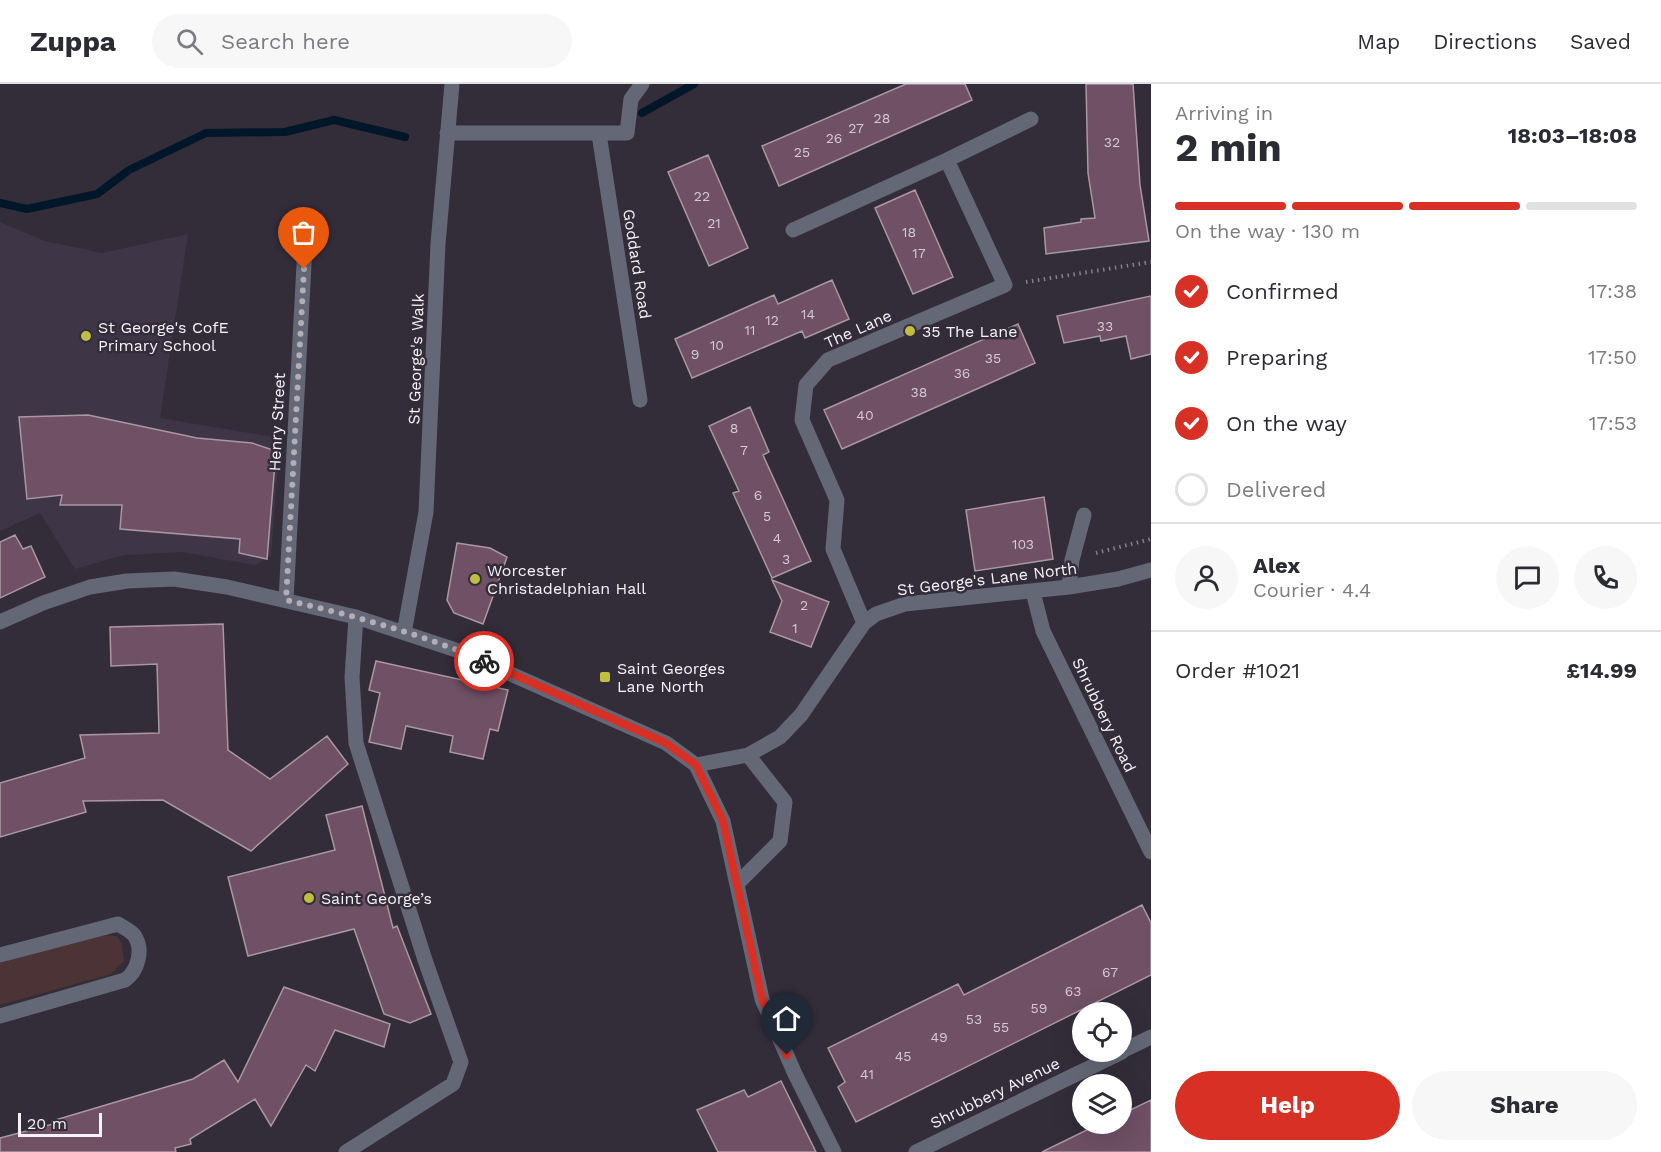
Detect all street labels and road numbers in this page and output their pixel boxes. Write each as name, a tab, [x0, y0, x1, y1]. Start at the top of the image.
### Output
street label: Goddard Road	[619, 208, 655, 320]
street label: St George's Walk	[404, 293, 428, 425]
street label: The Lane	[821, 306, 895, 352]
street label: Henry Street	[265, 372, 289, 472]
street label: St George's Lane North	[896, 559, 1078, 599]
street label: Shrubbery Road	[1068, 655, 1140, 775]
street label: Shrubbery Avenue	[927, 1053, 1063, 1133]

